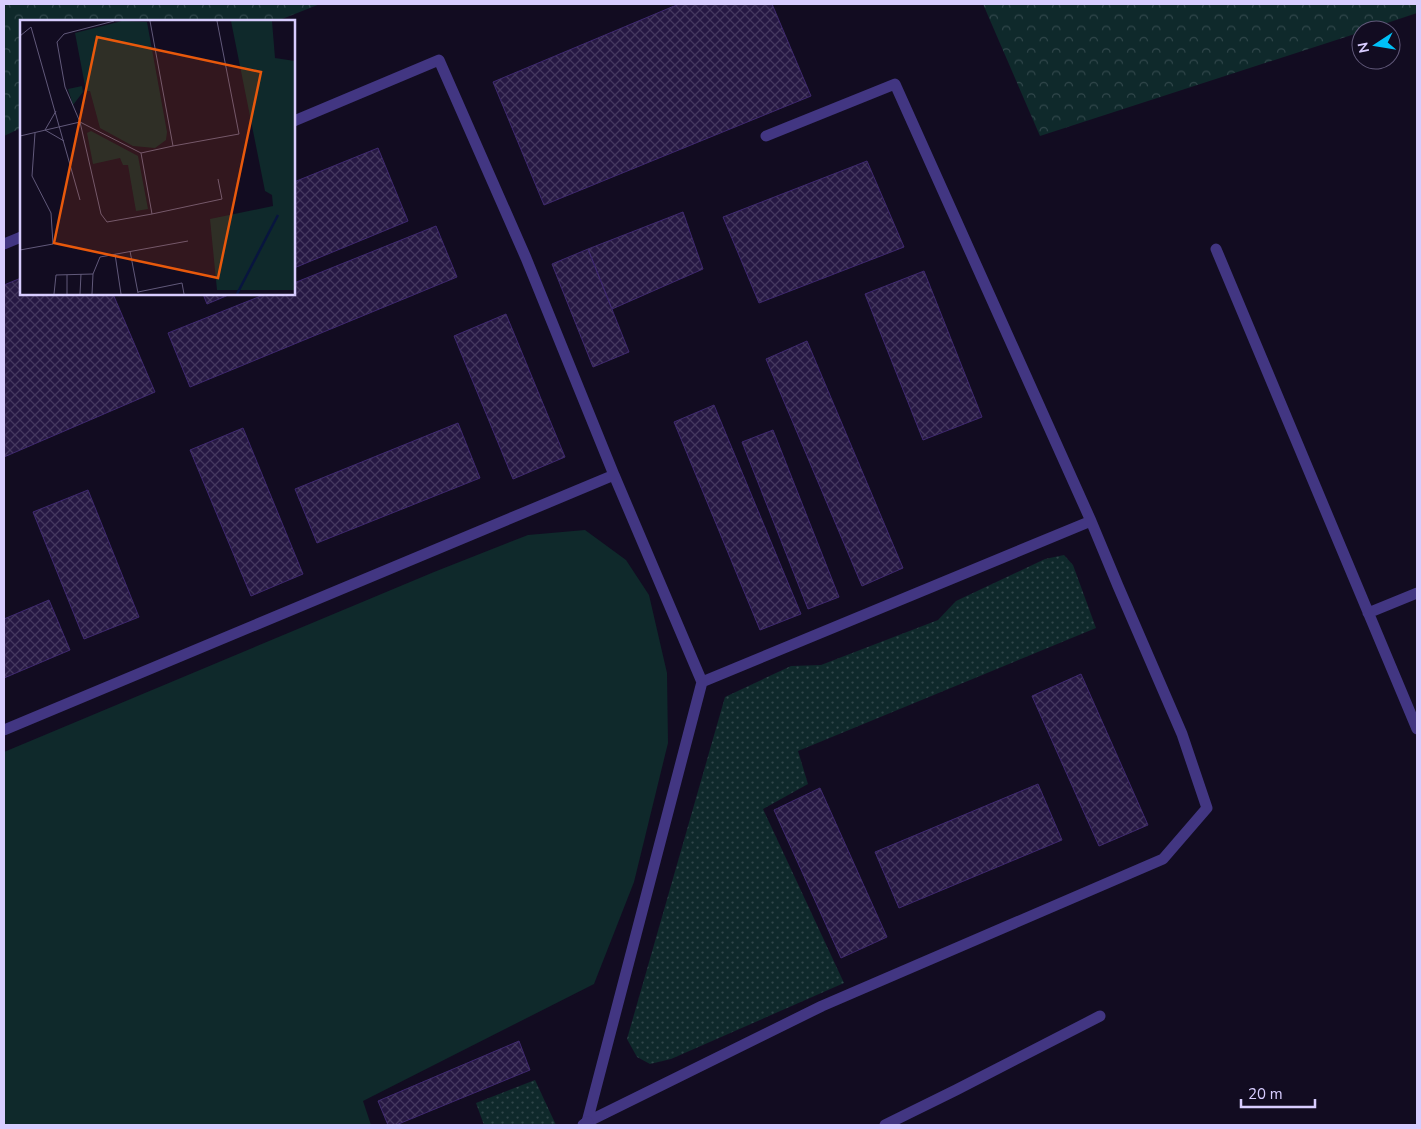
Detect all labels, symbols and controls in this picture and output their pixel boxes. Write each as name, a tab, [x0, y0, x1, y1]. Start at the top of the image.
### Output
inset map	[20, 20, 295, 295]
north arrow	[1351, 20, 1401, 70]
text: N	[1353, 40, 1374, 55]
scale bar	[1241, 1076, 1315, 1108]
text: 20 m	[1248, 1084, 1283, 1104]

